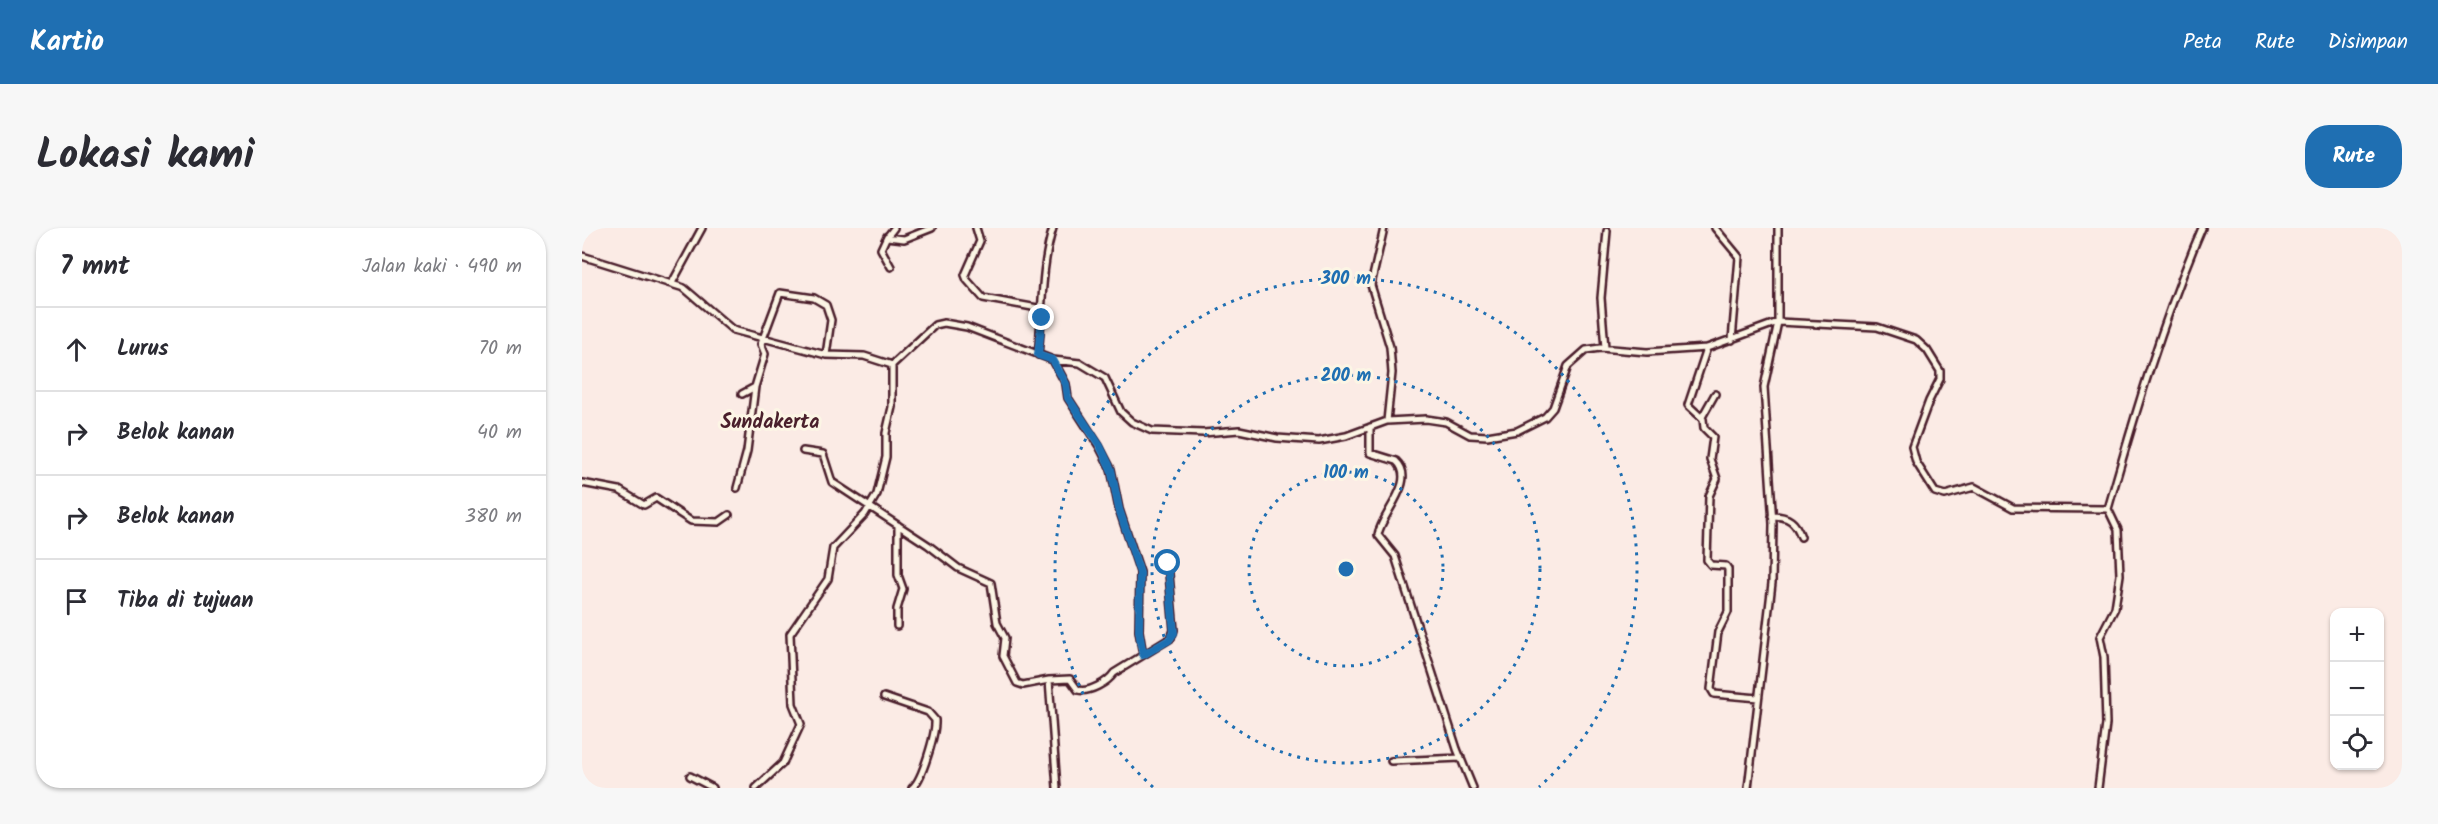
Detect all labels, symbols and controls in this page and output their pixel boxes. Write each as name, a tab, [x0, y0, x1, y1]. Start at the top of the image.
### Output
text: Kartio	[30, 20, 104, 65]
text: Peta	[2183, 26, 2222, 59]
text: Rute	[2255, 26, 2295, 59]
text: Disimpan	[2328, 26, 2408, 59]
text: Lokasi kami	[36, 123, 254, 190]
button: Rute	[2305, 125, 2402, 188]
text: 7 mnt	[60, 246, 130, 288]
text: Jalan kaki · 490 m	[362, 251, 522, 283]
text: 300 m	[1320, 265, 1371, 294]
route end	[1028, 304, 1054, 330]
text: Lurus	[117, 332, 169, 367]
icon: ahead	[60, 333, 93, 366]
text: 70 m	[479, 333, 522, 365]
text: 200 m	[1321, 362, 1372, 391]
district label: Sundakerta	[721, 407, 819, 439]
text: Belok kanan	[117, 416, 234, 451]
icon: right	[60, 417, 93, 450]
text: 40 m	[477, 417, 522, 449]
text: 100 m	[1323, 459, 1369, 488]
text: Belok kanan	[117, 500, 234, 535]
icon: right	[60, 501, 93, 534]
text: 380 m	[465, 501, 522, 533]
route start	[1154, 549, 1180, 575]
centre of rings	[1336, 559, 1356, 579]
text: Tiba di tujuan	[117, 584, 253, 619]
icon: arrive	[60, 585, 93, 618]
map controls	[2330, 608, 2384, 770]
button: +	[2330, 608, 2384, 662]
button: −	[2330, 662, 2384, 716]
button: locate	[2330, 716, 2384, 770]

